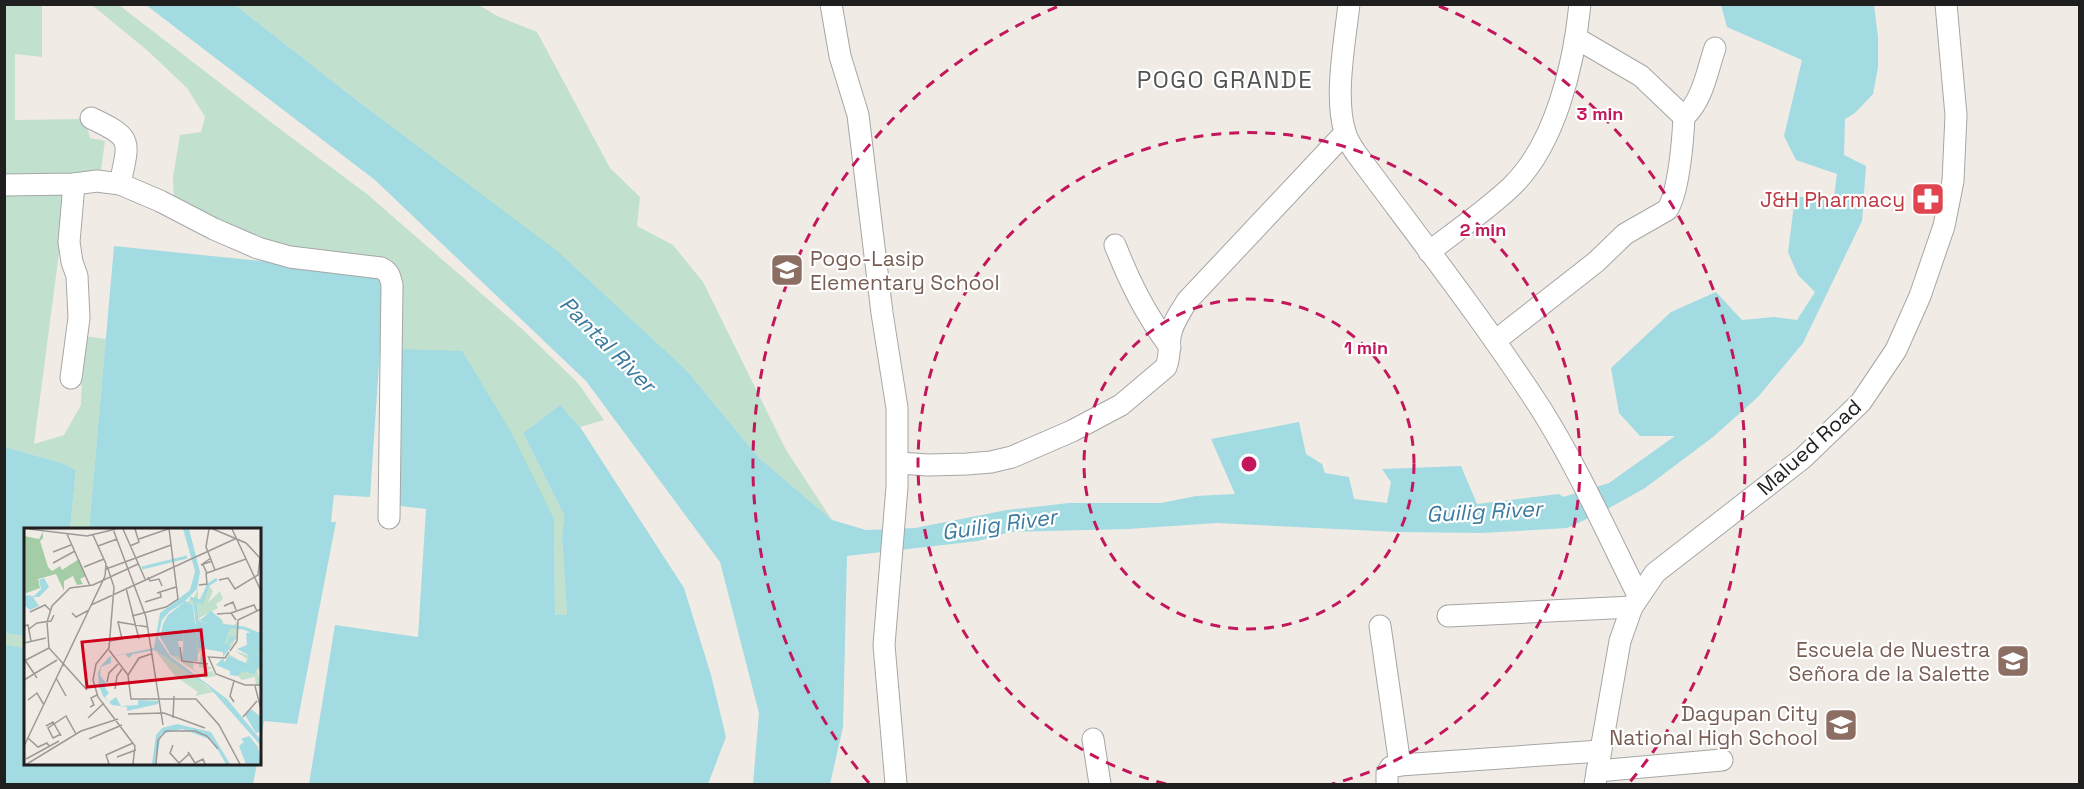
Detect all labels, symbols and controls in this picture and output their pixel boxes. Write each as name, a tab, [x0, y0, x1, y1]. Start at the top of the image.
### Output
district label: POGO GRANDE	[1137, 64, 1313, 95]
text: 3 min	[1577, 102, 1623, 125]
pharmacy icon: J&H Pharmacy	[1910, 181, 1946, 217]
place label: J&H Pharmacy	[1760, 186, 1905, 213]
text: 2 min	[1460, 218, 1506, 241]
place label: Pogo-Lasip Elementary School	[810, 245, 1000, 296]
school or university icon: Pogo-Lasip Elementary School	[769, 252, 805, 288]
water label: Pantal River	[554, 290, 664, 400]
text: 1 min	[1344, 336, 1388, 359]
street label: Malued Road	[1751, 393, 1867, 501]
centre of rings	[1239, 454, 1259, 474]
water label: Guilig River	[1425, 494, 1545, 528]
water label: Guilig River	[940, 502, 1061, 546]
inset map	[24, 528, 261, 765]
place label: Escuela de Nuestra Señora de la Salette	[1788, 636, 1990, 687]
school or university icon: Escuela de Nuestra Señora de la Salette	[1995, 643, 2031, 679]
place label: Dagupan City National High School	[1609, 700, 1818, 751]
school or university icon: Dagupan City National High School	[1823, 707, 1859, 743]

